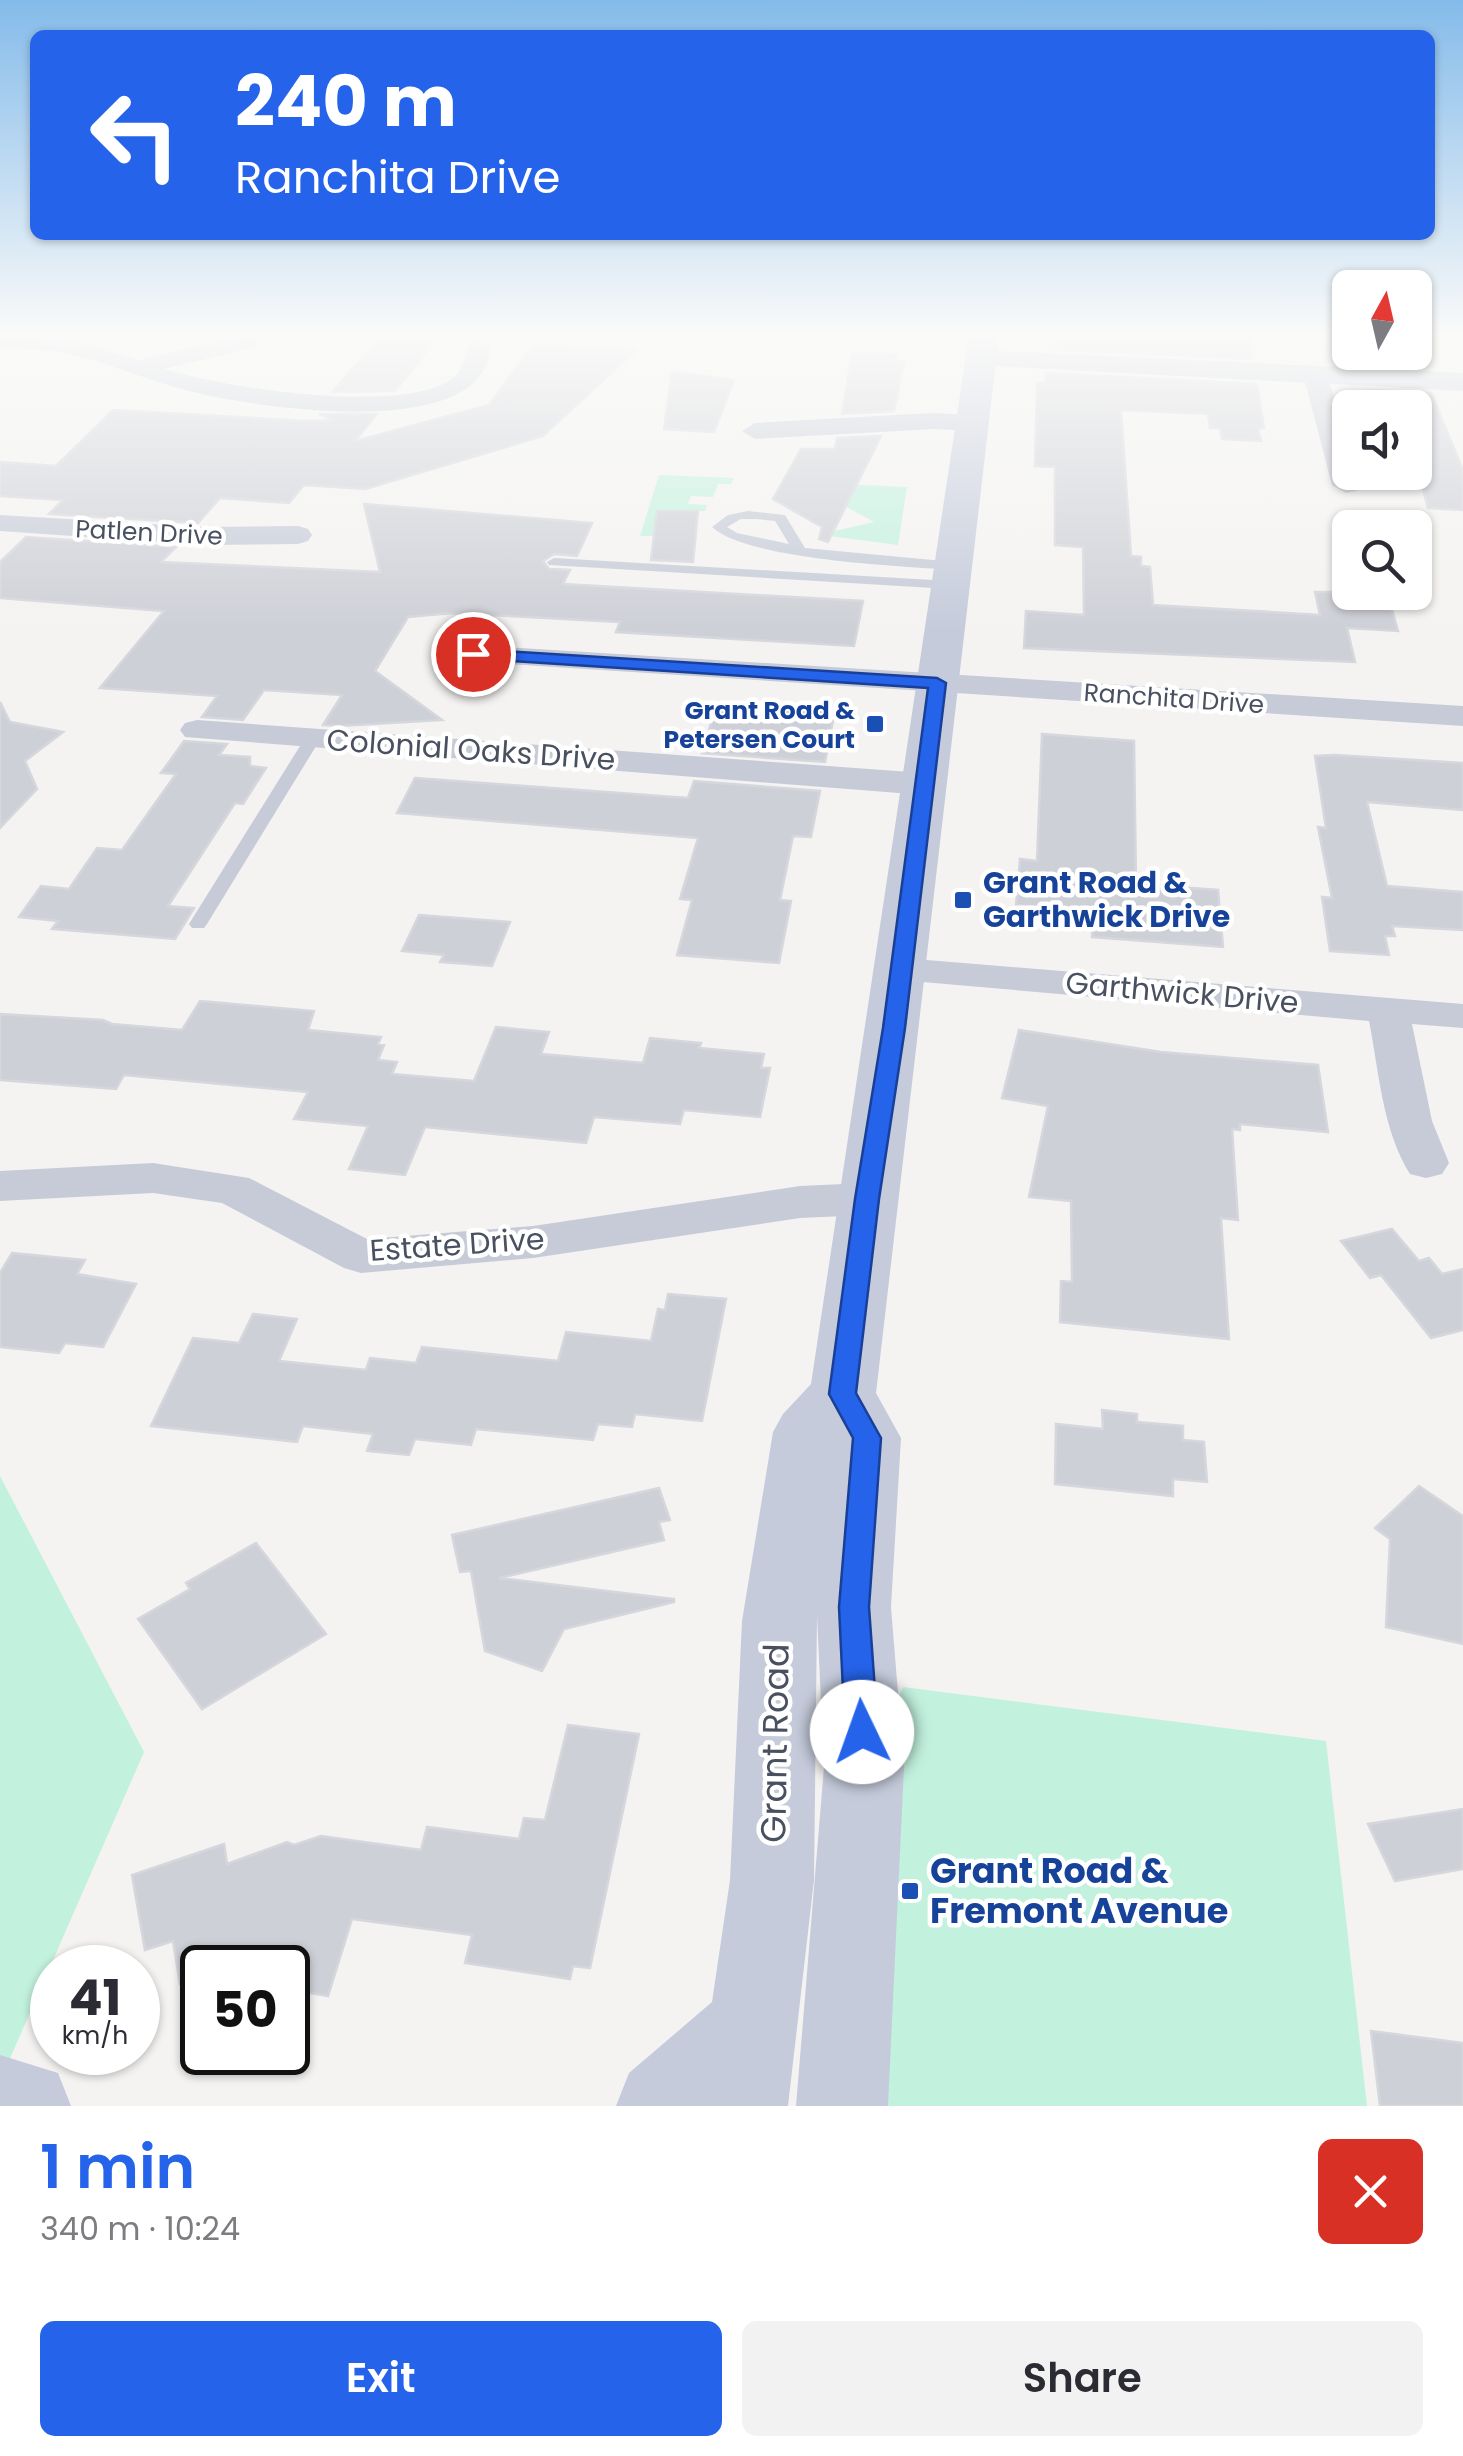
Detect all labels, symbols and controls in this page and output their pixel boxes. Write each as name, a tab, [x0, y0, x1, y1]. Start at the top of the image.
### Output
text: 240 m	[235, 52, 457, 151]
icon: left	[70, 70, 200, 200]
text: Ranchita Drive	[235, 146, 560, 209]
north arrow	[1332, 270, 1432, 370]
map controls	[1332, 270, 1432, 610]
button: sound	[1332, 390, 1432, 490]
button: search	[1332, 510, 1432, 610]
street label: Patlen Drive	[74, 511, 224, 554]
pin	[431, 612, 516, 697]
icon: arrive	[446, 627, 501, 682]
street label: Ranchita Drive	[1083, 675, 1265, 722]
place label: Grant Road & Petersen Court	[664, 693, 855, 757]
marker: Grant Road & Petersen Court	[864, 713, 886, 735]
street label: Colonial Oaks Drive	[325, 718, 617, 781]
place label: Grant Road & Garthwick Drive	[983, 861, 1230, 938]
marker: Grant Road & Garthwick Drive	[952, 889, 974, 911]
street label: Garthwick Drive	[1064, 961, 1300, 1024]
street label: Estate Drive	[368, 1217, 546, 1272]
street label: Grant Road	[748, 1643, 801, 1843]
position arrow	[810, 1680, 914, 1784]
place label: Grant Road & Fremont Avenue	[930, 1846, 1228, 1935]
marker: Grant Road & Fremont Avenue	[899, 1880, 921, 1902]
speed limit sign: 50	[180, 1945, 310, 2075]
text: 41	[69, 1962, 121, 2033]
text: km/h	[62, 2018, 128, 2053]
text: 1 min	[40, 2125, 195, 2209]
button: close	[1318, 2139, 1423, 2244]
text: 340 m · 10:24	[40, 2206, 240, 2251]
button: Exit	[40, 2321, 722, 2436]
button: Share	[742, 2321, 1423, 2436]

